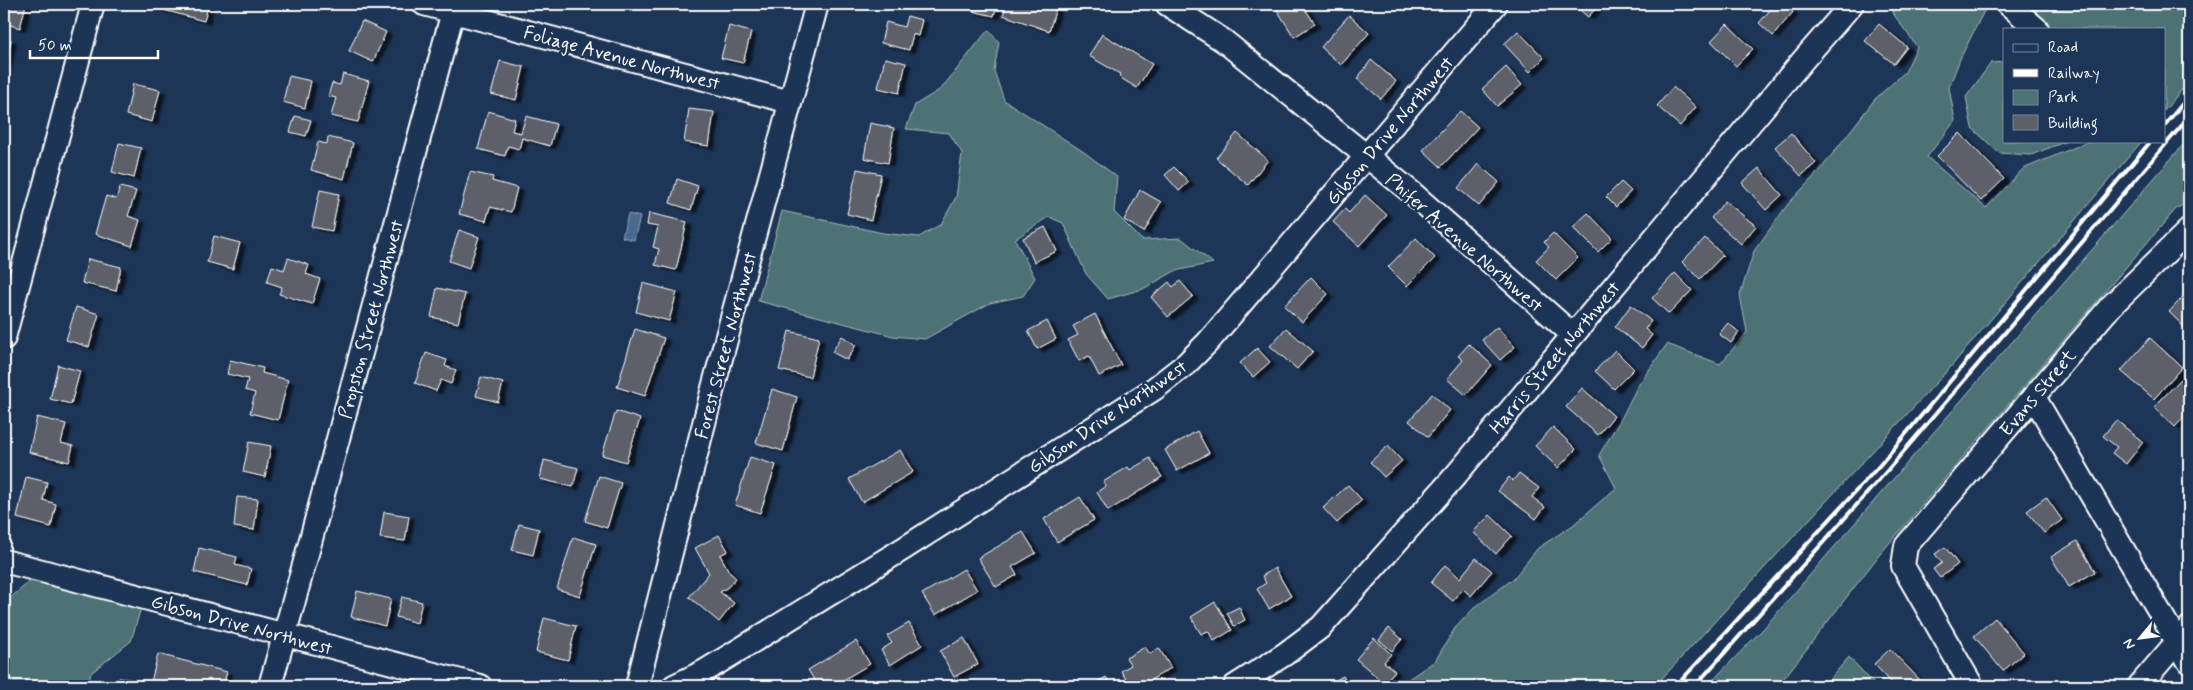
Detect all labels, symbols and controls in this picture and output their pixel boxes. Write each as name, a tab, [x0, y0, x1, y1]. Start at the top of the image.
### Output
street label: Foliage Avenue Northwest	[520, 20, 723, 98]
scale bar	[30, 28, 158, 60]
legend	[2003, 28, 2166, 142]
text: 50 m	[38, 36, 72, 56]
text: Road	[2048, 38, 2078, 58]
street label: Gibson Drive Northwest	[1321, 51, 1460, 211]
text: Railway	[2048, 64, 2100, 84]
text: Park	[2048, 88, 2078, 108]
text: Building	[2048, 114, 2098, 135]
street label: Phifer Avenue Northwest	[1380, 168, 1548, 318]
street label: Propston Street Northwest	[333, 217, 410, 422]
street label: Forest Street Northwest	[689, 249, 763, 442]
street label: Harris Street Northwest	[1484, 276, 1626, 439]
street label: Evans Street	[1994, 344, 2082, 442]
street label: Gibson Drive Northwest	[1023, 355, 1192, 480]
street label: Gibson Drive Northwest	[148, 589, 335, 662]
north arrow	[2116, 612, 2166, 662]
text: N	[2119, 635, 2140, 652]

